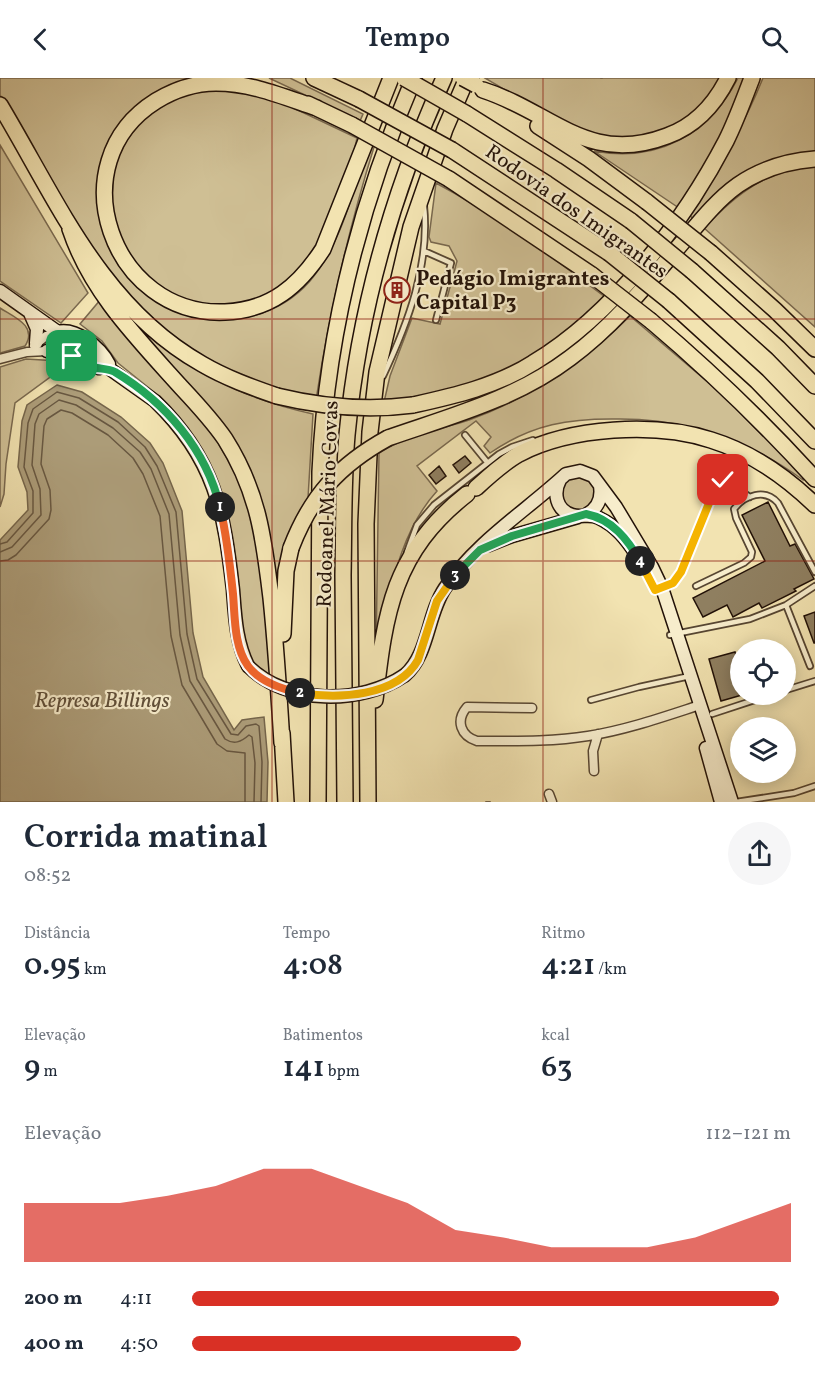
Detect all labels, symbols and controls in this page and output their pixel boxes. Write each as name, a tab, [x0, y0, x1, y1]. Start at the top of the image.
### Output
text: Tempo	[365, 20, 450, 58]
icon: back	[24, 23, 57, 56]
icon: search	[758, 23, 791, 56]
street label: Rodovia dos Imigrantes	[479, 138, 673, 286]
place label: Pedágio Imigrantes Capital P3	[416, 265, 609, 318]
building icon: Pedágio Imigrantes Capital P3	[382, 275, 412, 305]
pin	[46, 330, 97, 381]
icon: arrive	[55, 339, 88, 372]
street label: Rodoanel Mário Covas	[310, 400, 347, 608]
pin	[697, 454, 748, 505]
icon: check	[706, 463, 739, 496]
pin: 1	[205, 492, 235, 522]
text: 1	[217, 496, 223, 518]
pin: 4	[625, 546, 655, 576]
text: 4	[635, 550, 645, 572]
pin: 3	[440, 560, 470, 590]
text: 3	[451, 564, 459, 586]
map controls	[730, 639, 796, 783]
button: locate	[730, 639, 796, 705]
pin: 2	[285, 678, 315, 708]
text: 2	[296, 682, 304, 704]
water label: Represa Billings	[34, 686, 170, 717]
button: layers	[730, 717, 796, 783]
text: Corrida matinal	[24, 816, 268, 862]
button: share	[728, 822, 791, 885]
text: 08:52	[24, 862, 71, 890]
text: Distância	[24, 923, 90, 945]
text: Tempo	[283, 923, 330, 945]
text: Ritmo	[541, 923, 585, 945]
text: 0.95	[24, 945, 81, 987]
text: 4:08	[283, 945, 343, 987]
text: 4:21	[541, 945, 595, 987]
text: km	[81, 959, 107, 981]
text: /km	[595, 959, 627, 981]
text: Elevação	[24, 1025, 86, 1047]
text: Batimentos	[283, 1025, 363, 1047]
text: kcal	[541, 1025, 570, 1047]
text: 9	[24, 1047, 40, 1089]
text: 141	[283, 1047, 325, 1089]
text: 63	[541, 1047, 572, 1089]
text: m	[40, 1061, 58, 1083]
text: bpm	[325, 1061, 360, 1083]
text: Elevação	[24, 1120, 101, 1148]
text: 112–121 m	[705, 1120, 791, 1148]
text: 200 m	[24, 1285, 82, 1313]
text: 4:11	[120, 1285, 152, 1313]
text: 400 m	[24, 1330, 84, 1358]
text: 4:50	[120, 1330, 158, 1358]

